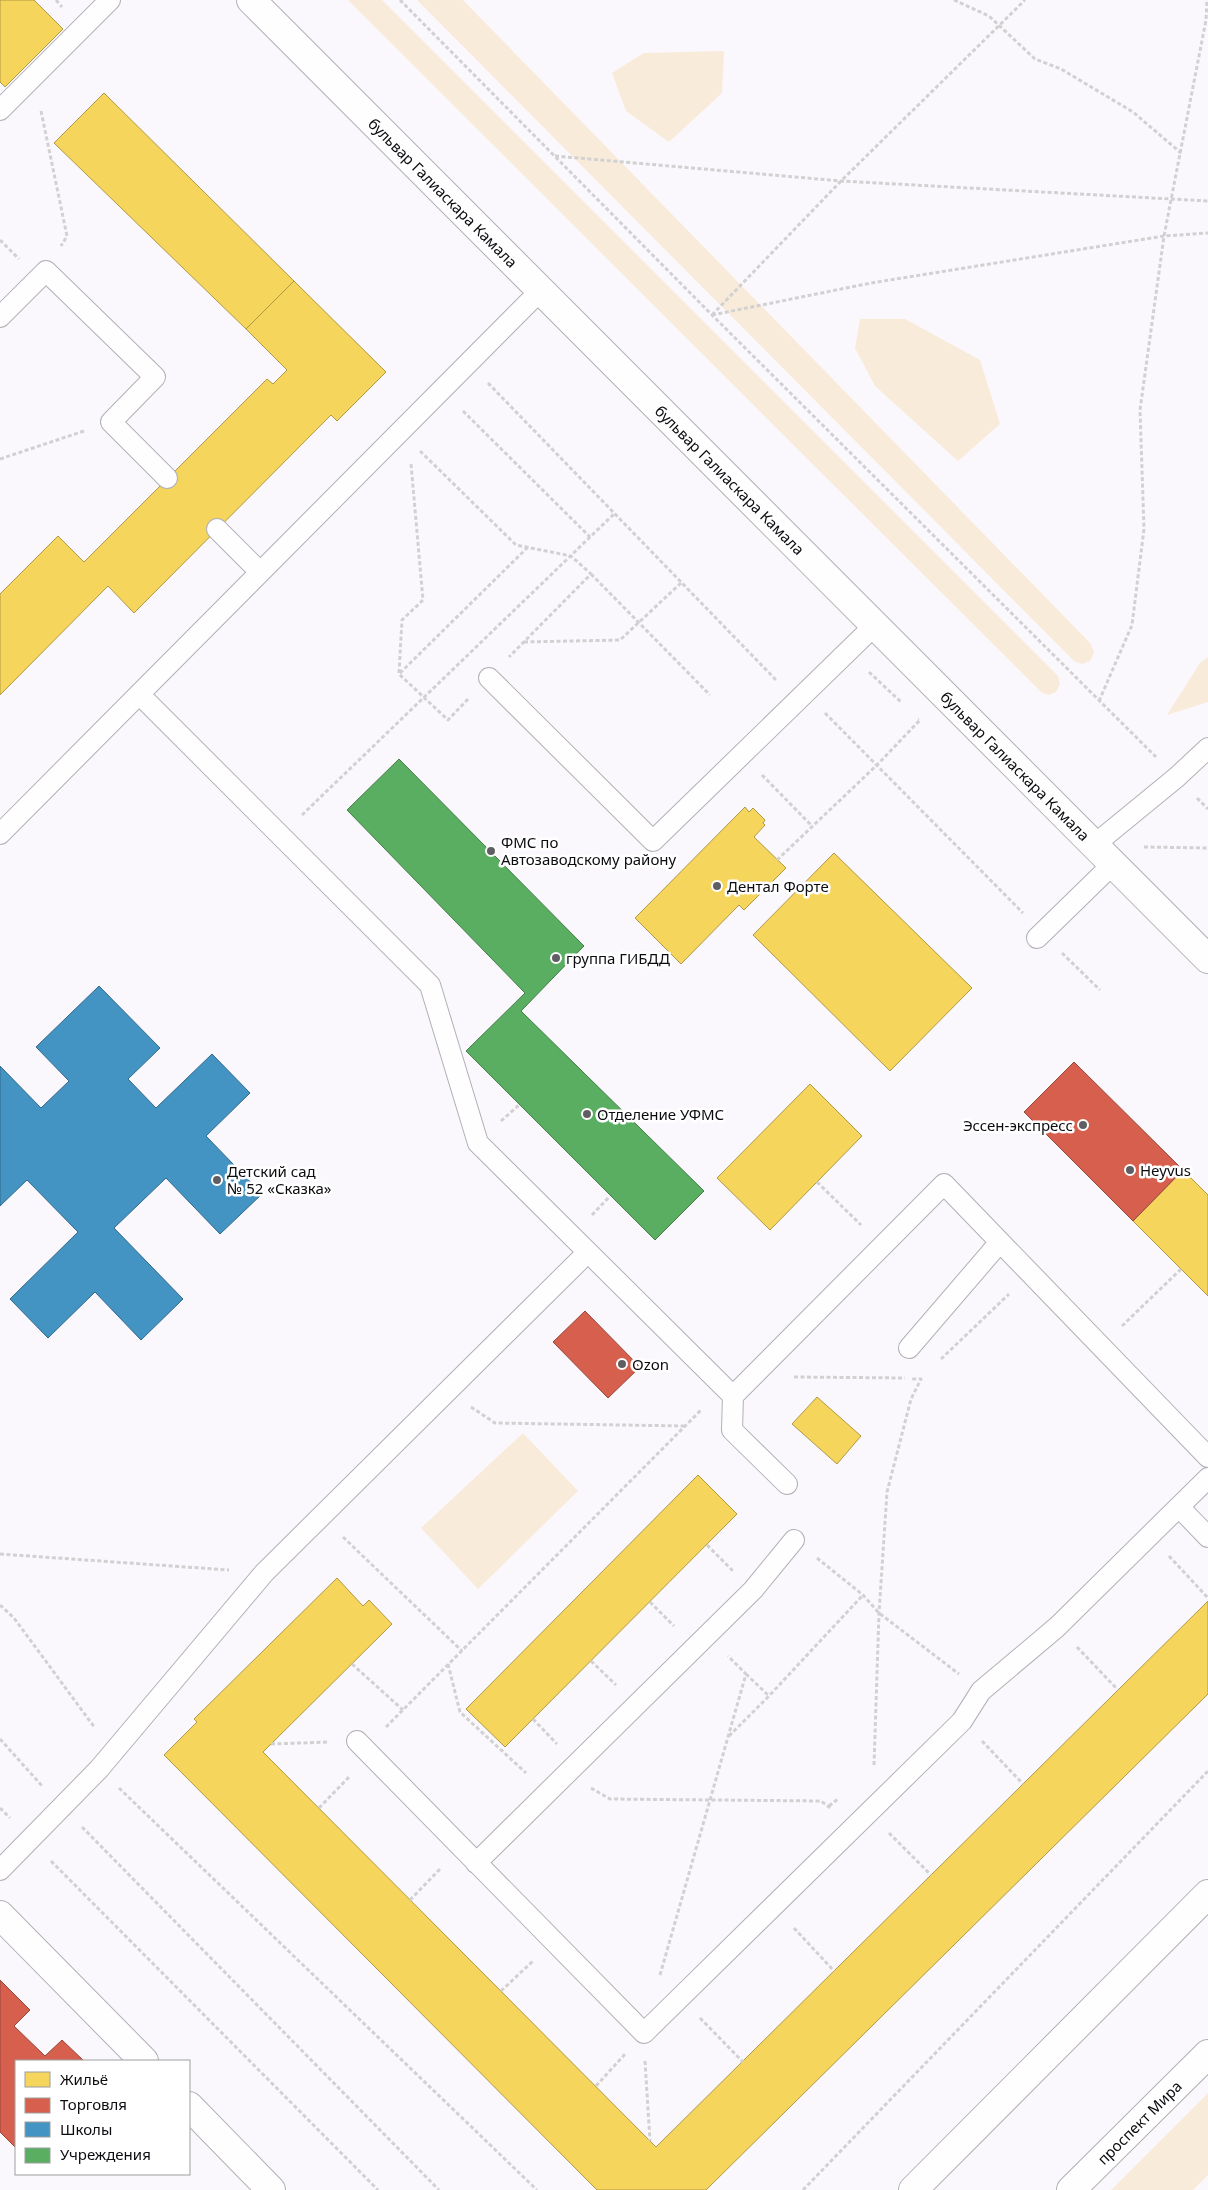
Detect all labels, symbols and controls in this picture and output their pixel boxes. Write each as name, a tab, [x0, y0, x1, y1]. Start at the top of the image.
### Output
street label: бульвар Галиаскара Камала	[364, 113, 522, 272]
street label: бульвар Галиаскара Камала	[651, 401, 809, 559]
street label: бульвар Галиаскара Камала	[936, 687, 1094, 845]
place label: ФМС по Автозаводскому району	[501, 832, 677, 869]
marker: ФМС по Автозаводскому району	[485, 845, 497, 857]
place label: Дентал Форте	[727, 876, 829, 896]
marker: Дентал Форте	[711, 880, 723, 892]
place label: группа ГИБДД	[566, 948, 670, 968]
marker: группа ГИБДД	[550, 952, 562, 964]
place label: Отделение УФМС	[597, 1104, 724, 1124]
marker: Отделение УФМС	[581, 1108, 593, 1120]
place label: Эссен-экспресс	[963, 1115, 1073, 1135]
marker: Эссен-экспресс	[1077, 1119, 1089, 1131]
place label: Heyvus	[1140, 1160, 1191, 1180]
place label: Детский сад № 52 «Сказка»	[227, 1161, 332, 1198]
marker: Heyvus	[1124, 1164, 1136, 1176]
marker: Детский сад № 52 «Сказка»	[211, 1174, 223, 1186]
place label: Ozon	[632, 1354, 669, 1374]
marker: Ozon	[616, 1358, 628, 1370]
legend	[15, 2060, 190, 2175]
text: Жильё	[60, 2069, 108, 2089]
street label: проспект Мира	[1093, 2076, 1186, 2169]
text: Торговля	[60, 2094, 127, 2114]
text: Школы	[60, 2119, 112, 2139]
text: Учреждения	[60, 2144, 151, 2164]

